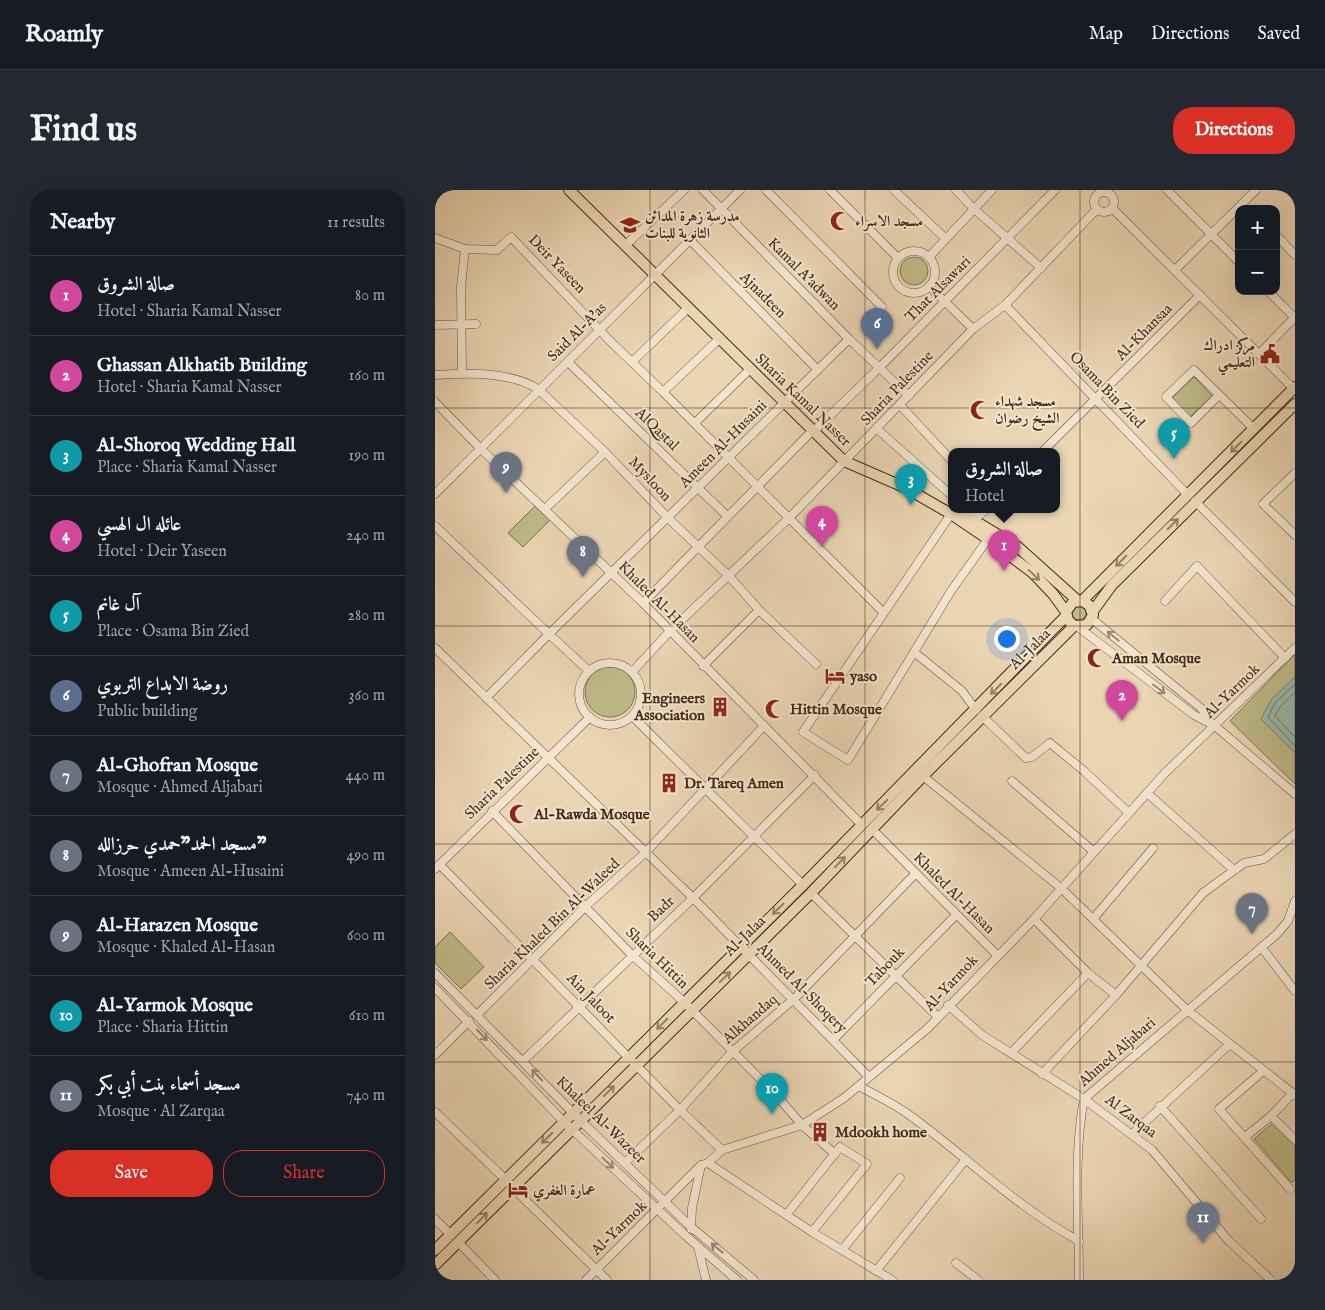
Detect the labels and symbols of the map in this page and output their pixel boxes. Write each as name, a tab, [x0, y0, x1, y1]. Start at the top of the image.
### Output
place label: مدرسة زهرة المدائن الثانوية للبنات	[645, 207, 740, 243]
mosque icon: مسجد الاسراء	[829, 210, 851, 232]
place label: مسجد الاسراء	[855, 212, 923, 232]
school or university icon: مدرسة زهرة المدائن الثانوية للبنات	[619, 214, 641, 236]
street label: Deir Yaseen	[524, 230, 590, 298]
street label: Kamal A'adwan	[764, 234, 844, 314]
street label: That Alsawari	[901, 252, 975, 326]
street label: Ajnadeen	[735, 267, 790, 322]
street label: Said Al-A'as	[543, 298, 611, 366]
street label: Al-Khansaa	[1111, 299, 1177, 365]
pin: 6	[861, 308, 893, 349]
place label: مركز ادراك التعليمي	[1204, 336, 1255, 376]
public building icon: مركز ادراك التعليمي	[1259, 343, 1281, 365]
street label: Sharia Palestine	[857, 347, 938, 429]
street label: Osama Bin Zied	[1065, 347, 1149, 433]
street label: Sharia Kamal Nasser	[751, 349, 855, 451]
place label: مسجد شهداء الشيخ رضوان	[995, 392, 1059, 432]
street label: Ameen Al-Husaini	[675, 396, 771, 492]
mosque icon: مسجد شهداء الشيخ رضوان	[969, 399, 991, 421]
street label: AlQastal	[630, 403, 684, 455]
pin: 5	[1158, 418, 1190, 459]
one-way arrow	[1230, 440, 1242, 453]
pin: 9	[490, 452, 522, 493]
street label: Mysloon	[624, 453, 676, 505]
pin: 3	[895, 464, 927, 505]
pin: 4	[806, 506, 838, 547]
one-way arrow	[1167, 518, 1179, 530]
pin: 1	[988, 530, 1020, 571]
pin: 8	[567, 536, 599, 577]
one-way arrow	[1114, 555, 1127, 567]
street label: Khaled Al-Hasan	[614, 557, 704, 647]
one-way arrow	[1028, 569, 1041, 581]
street label: Al-Jalaa	[1005, 624, 1055, 674]
your location	[994, 626, 1020, 652]
one-way arrow	[1107, 631, 1120, 642]
mosque icon: Aman Mosque	[1086, 647, 1108, 669]
place label: Aman Mosque	[1111, 649, 1201, 668]
street label: Al-Yarmok	[1199, 659, 1265, 723]
hotel icon: yaso	[824, 665, 846, 687]
place label: yaso	[849, 667, 877, 686]
pin: 2	[1106, 680, 1138, 721]
one-way arrow	[990, 683, 1002, 695]
one-way arrow	[1152, 683, 1165, 694]
place label: Engineers Association	[633, 689, 706, 725]
building icon: Engineers Association	[709, 696, 731, 718]
mosque icon: Hittin Mosque	[764, 698, 786, 720]
place label: Hittin Mosque	[790, 700, 882, 719]
street label: Sharia Palestine	[461, 742, 543, 823]
building icon: Dr. Tareq Amen	[658, 772, 680, 794]
place label: Dr. Tareq Amen	[684, 774, 784, 793]
one-way arrow	[876, 799, 888, 811]
mosque icon: Al-Rawda Mosque	[508, 803, 530, 825]
place label: Al-Rawda Mosque	[533, 805, 650, 824]
street label: Khaled Al-Hasan	[909, 848, 999, 938]
street label: Sharia Khaled Bin Al-Waleed	[480, 854, 624, 994]
one-way arrow	[834, 856, 846, 868]
street label: Badr	[644, 892, 679, 926]
pin: 7	[1236, 893, 1268, 934]
one-way arrow	[772, 903, 784, 916]
street label: Al-Jalaa	[720, 911, 770, 961]
street label: Sharia Hittin	[621, 923, 693, 993]
street label: Ahmed Al-Shoqery	[752, 938, 852, 1038]
street label: Tabouk	[861, 942, 909, 991]
street label: Al-Yarmok	[919, 950, 983, 1016]
street label: Ain Jaloot	[562, 968, 620, 1027]
one-way arrow	[719, 970, 731, 983]
street label: Alkhandaq	[718, 990, 782, 1049]
street label: Ahmed Aljabari	[1074, 1013, 1159, 1091]
one-way arrow	[657, 1017, 669, 1029]
one-way arrow	[476, 1029, 488, 1041]
one-way arrow	[531, 1069, 543, 1082]
street label: Khaleel Al-Wazeer	[552, 1072, 650, 1168]
pin: 10	[756, 1073, 788, 1114]
one-way arrow	[603, 1084, 615, 1097]
street label: Al Zarqaa	[1100, 1090, 1161, 1142]
building icon: Mdookh home	[809, 1121, 831, 1143]
place label: Mdookh home	[835, 1123, 927, 1142]
one-way arrow	[541, 1132, 554, 1144]
one-way arrow	[602, 1157, 615, 1169]
hotel icon: عمارة الغفري	[507, 1179, 529, 1201]
place label: عمارة الغفري	[533, 1181, 595, 1202]
street label: Al-Yarmok	[586, 1196, 652, 1260]
pin: 11	[1187, 1202, 1219, 1243]
one-way arrow	[476, 1212, 488, 1224]
one-way arrow	[711, 1243, 724, 1254]

